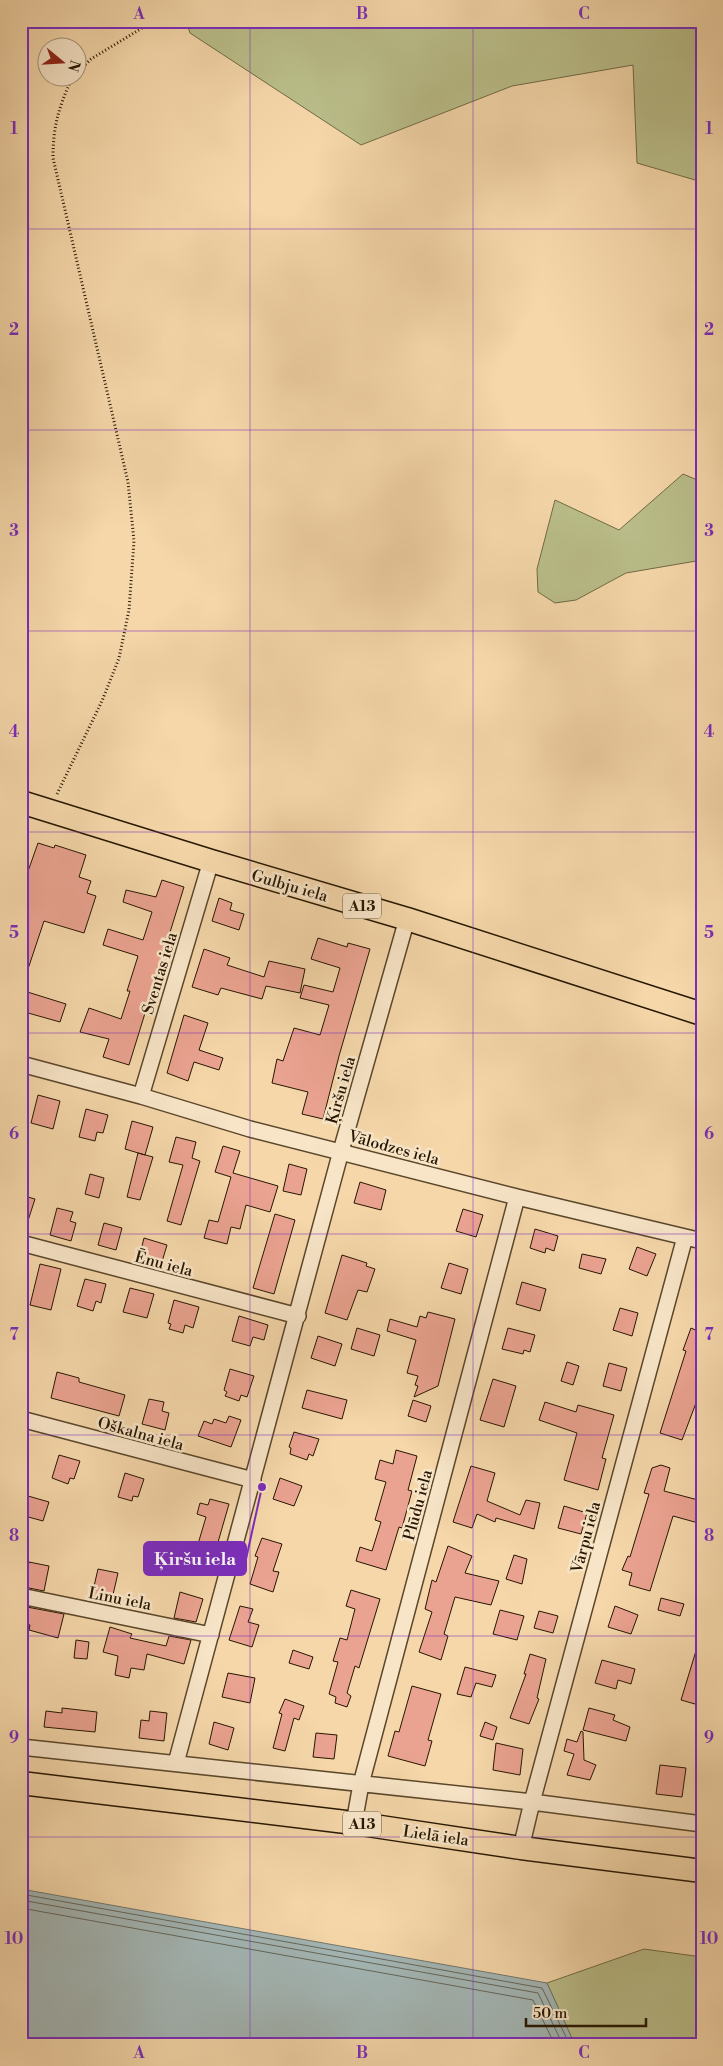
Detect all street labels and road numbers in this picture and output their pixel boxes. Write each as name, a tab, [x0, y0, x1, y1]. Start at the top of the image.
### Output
street label: Gulbju iela	[249, 866, 331, 907]
road number: A13	[343, 894, 381, 918]
street label: Sventas iela	[138, 929, 182, 1017]
street label: Ķiršu iela	[322, 1053, 360, 1126]
street label: Vālodzes iela	[345, 1126, 442, 1170]
street label: Ēnu iela	[133, 1246, 196, 1282]
street label: Oškalna iela	[95, 1413, 187, 1455]
street label: Plūdu iela	[399, 1467, 437, 1543]
street label: Vārpu iela	[567, 1498, 605, 1576]
street label: Linu iela	[86, 1583, 154, 1615]
road number: A13	[343, 1812, 381, 1836]
street label: Lielā iela	[402, 1821, 471, 1851]

